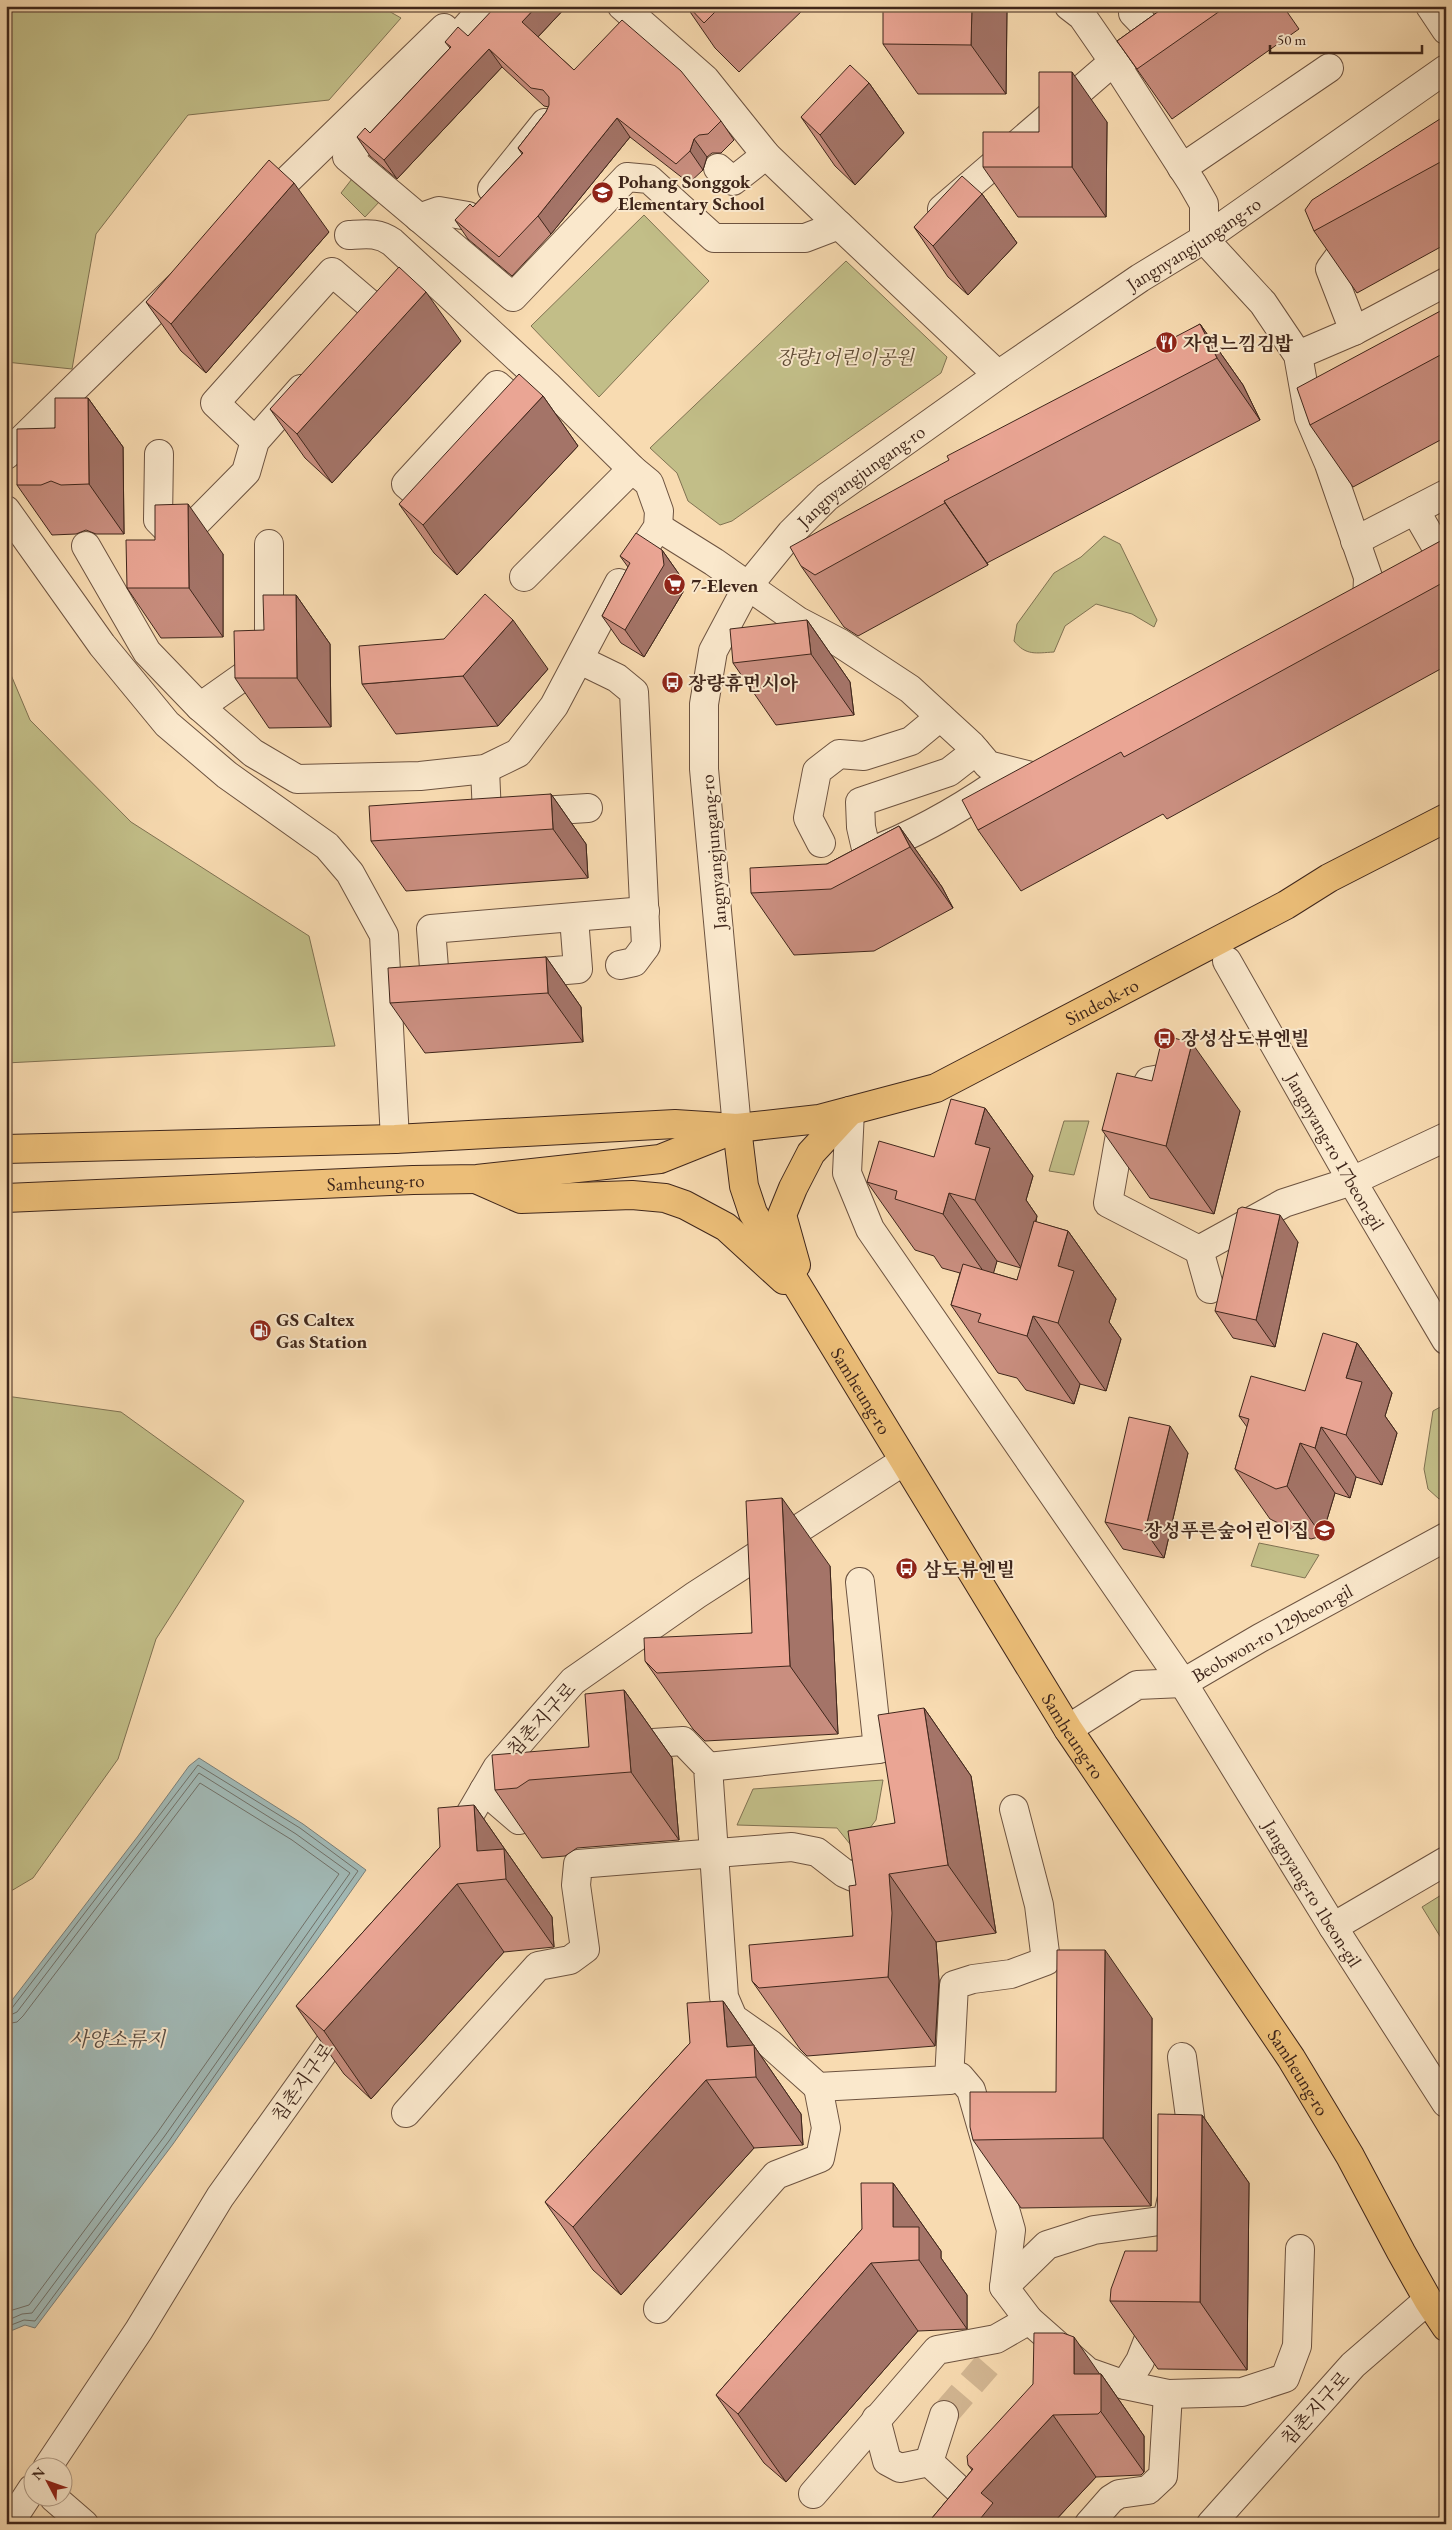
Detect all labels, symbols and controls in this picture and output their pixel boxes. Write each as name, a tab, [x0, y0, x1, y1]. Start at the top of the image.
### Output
scale bar	[1270, 22, 1422, 54]
text: 50 m	[1277, 30, 1306, 49]
place label: Pohang Songgok Elementary School	[618, 169, 765, 216]
school or university icon: Pohang Songgok Elementary School	[590, 180, 614, 204]
street label: Jangnyangjungang-ro	[1120, 191, 1266, 298]
restaurant icon: 자연느낌김밥	[1155, 331, 1179, 355]
place label: 자연느낌김밥	[1183, 331, 1294, 356]
park label: 장량1어린이공원	[776, 345, 915, 370]
street label: Jangnyangjungang-ro	[790, 419, 930, 535]
supermarket icon: 7-Eleven	[663, 573, 687, 597]
place label: 7-Eleven	[691, 573, 759, 598]
bus stop icon: 장량휴먼시아	[660, 671, 684, 695]
place label: 장량휴먼시아	[688, 671, 799, 696]
street label: Jangnyangjungang-ro	[694, 773, 733, 932]
street label: Sindeok-ro	[1061, 972, 1143, 1031]
bus stop icon: 장성삼도뷰엔빌	[1153, 1026, 1177, 1050]
place label: 장성삼도뷰엔빌	[1181, 1026, 1309, 1051]
street label: Jangnyang-ro 17beon-gil	[1279, 1066, 1390, 1235]
street label: Samheung-ro	[326, 1168, 425, 1197]
place label: GS Caltex Gas Station	[276, 1307, 367, 1354]
fuel station icon: GS Caltex Gas Station	[248, 1318, 272, 1342]
street label: Samheung-ro	[825, 1343, 897, 1439]
place label: 장성푸른숲어린이집	[1144, 1518, 1309, 1543]
school or university icon: 장성푸른숲어린이집	[1313, 1518, 1337, 1542]
bus stop icon: 삼도뷰엔빌	[895, 1557, 919, 1581]
place label: 삼도뷰엔빌	[923, 1557, 1015, 1582]
street label: Beobwon-ro 129beon-gil	[1187, 1578, 1357, 1688]
street label: 침촌지구로	[501, 1677, 581, 1762]
street label: Samheung-ro	[1036, 1688, 1110, 1784]
street label: Jangnyang-ro 1beon-gil	[1256, 1814, 1368, 1972]
street label: Samheung-ro	[1262, 2024, 1335, 2120]
water label: 사양소류지	[69, 2026, 167, 2052]
street label: 침촌지구로	[266, 2038, 339, 2127]
street label: 침촌지구로	[1275, 2366, 1355, 2451]
north arrow	[22, 2458, 72, 2508]
text: N	[28, 2463, 49, 2484]

